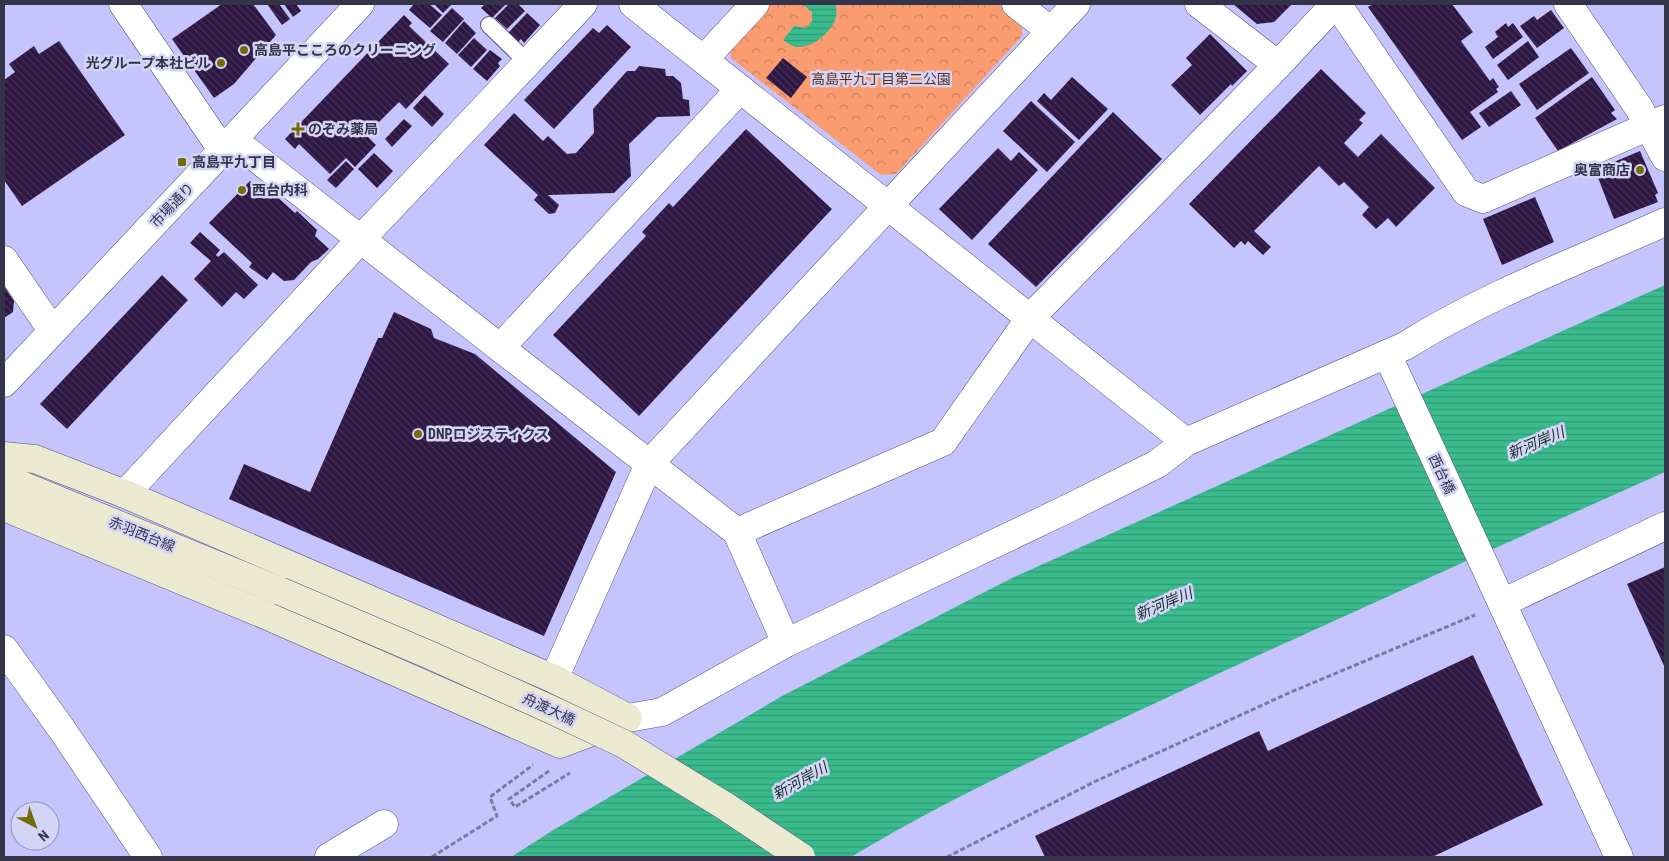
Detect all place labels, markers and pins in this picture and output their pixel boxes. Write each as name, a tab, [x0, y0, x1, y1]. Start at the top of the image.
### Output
place label: 高島平こころのクリーニング	[254, 42, 436, 58]
marker: 高島平こころのクリーニング	[238, 44, 250, 56]
place label: 光グループ本社ビル	[86, 55, 211, 71]
marker: 光グループ本社ビル	[215, 57, 227, 69]
place label: のぞみ薬局	[308, 121, 378, 137]
marker: のぞみ薬局	[292, 123, 304, 135]
place label: 高島平九丁目	[192, 154, 276, 170]
marker: 高島平九丁目	[176, 156, 188, 168]
place label: 奥富商店	[1574, 162, 1630, 178]
marker: 奥富商店	[1634, 164, 1646, 176]
place label: 西台内科	[252, 182, 308, 198]
marker: 西台内科	[236, 184, 248, 196]
place label: DNPロジスティクス	[428, 426, 549, 442]
marker: DNPロジスティクス	[412, 428, 424, 440]

